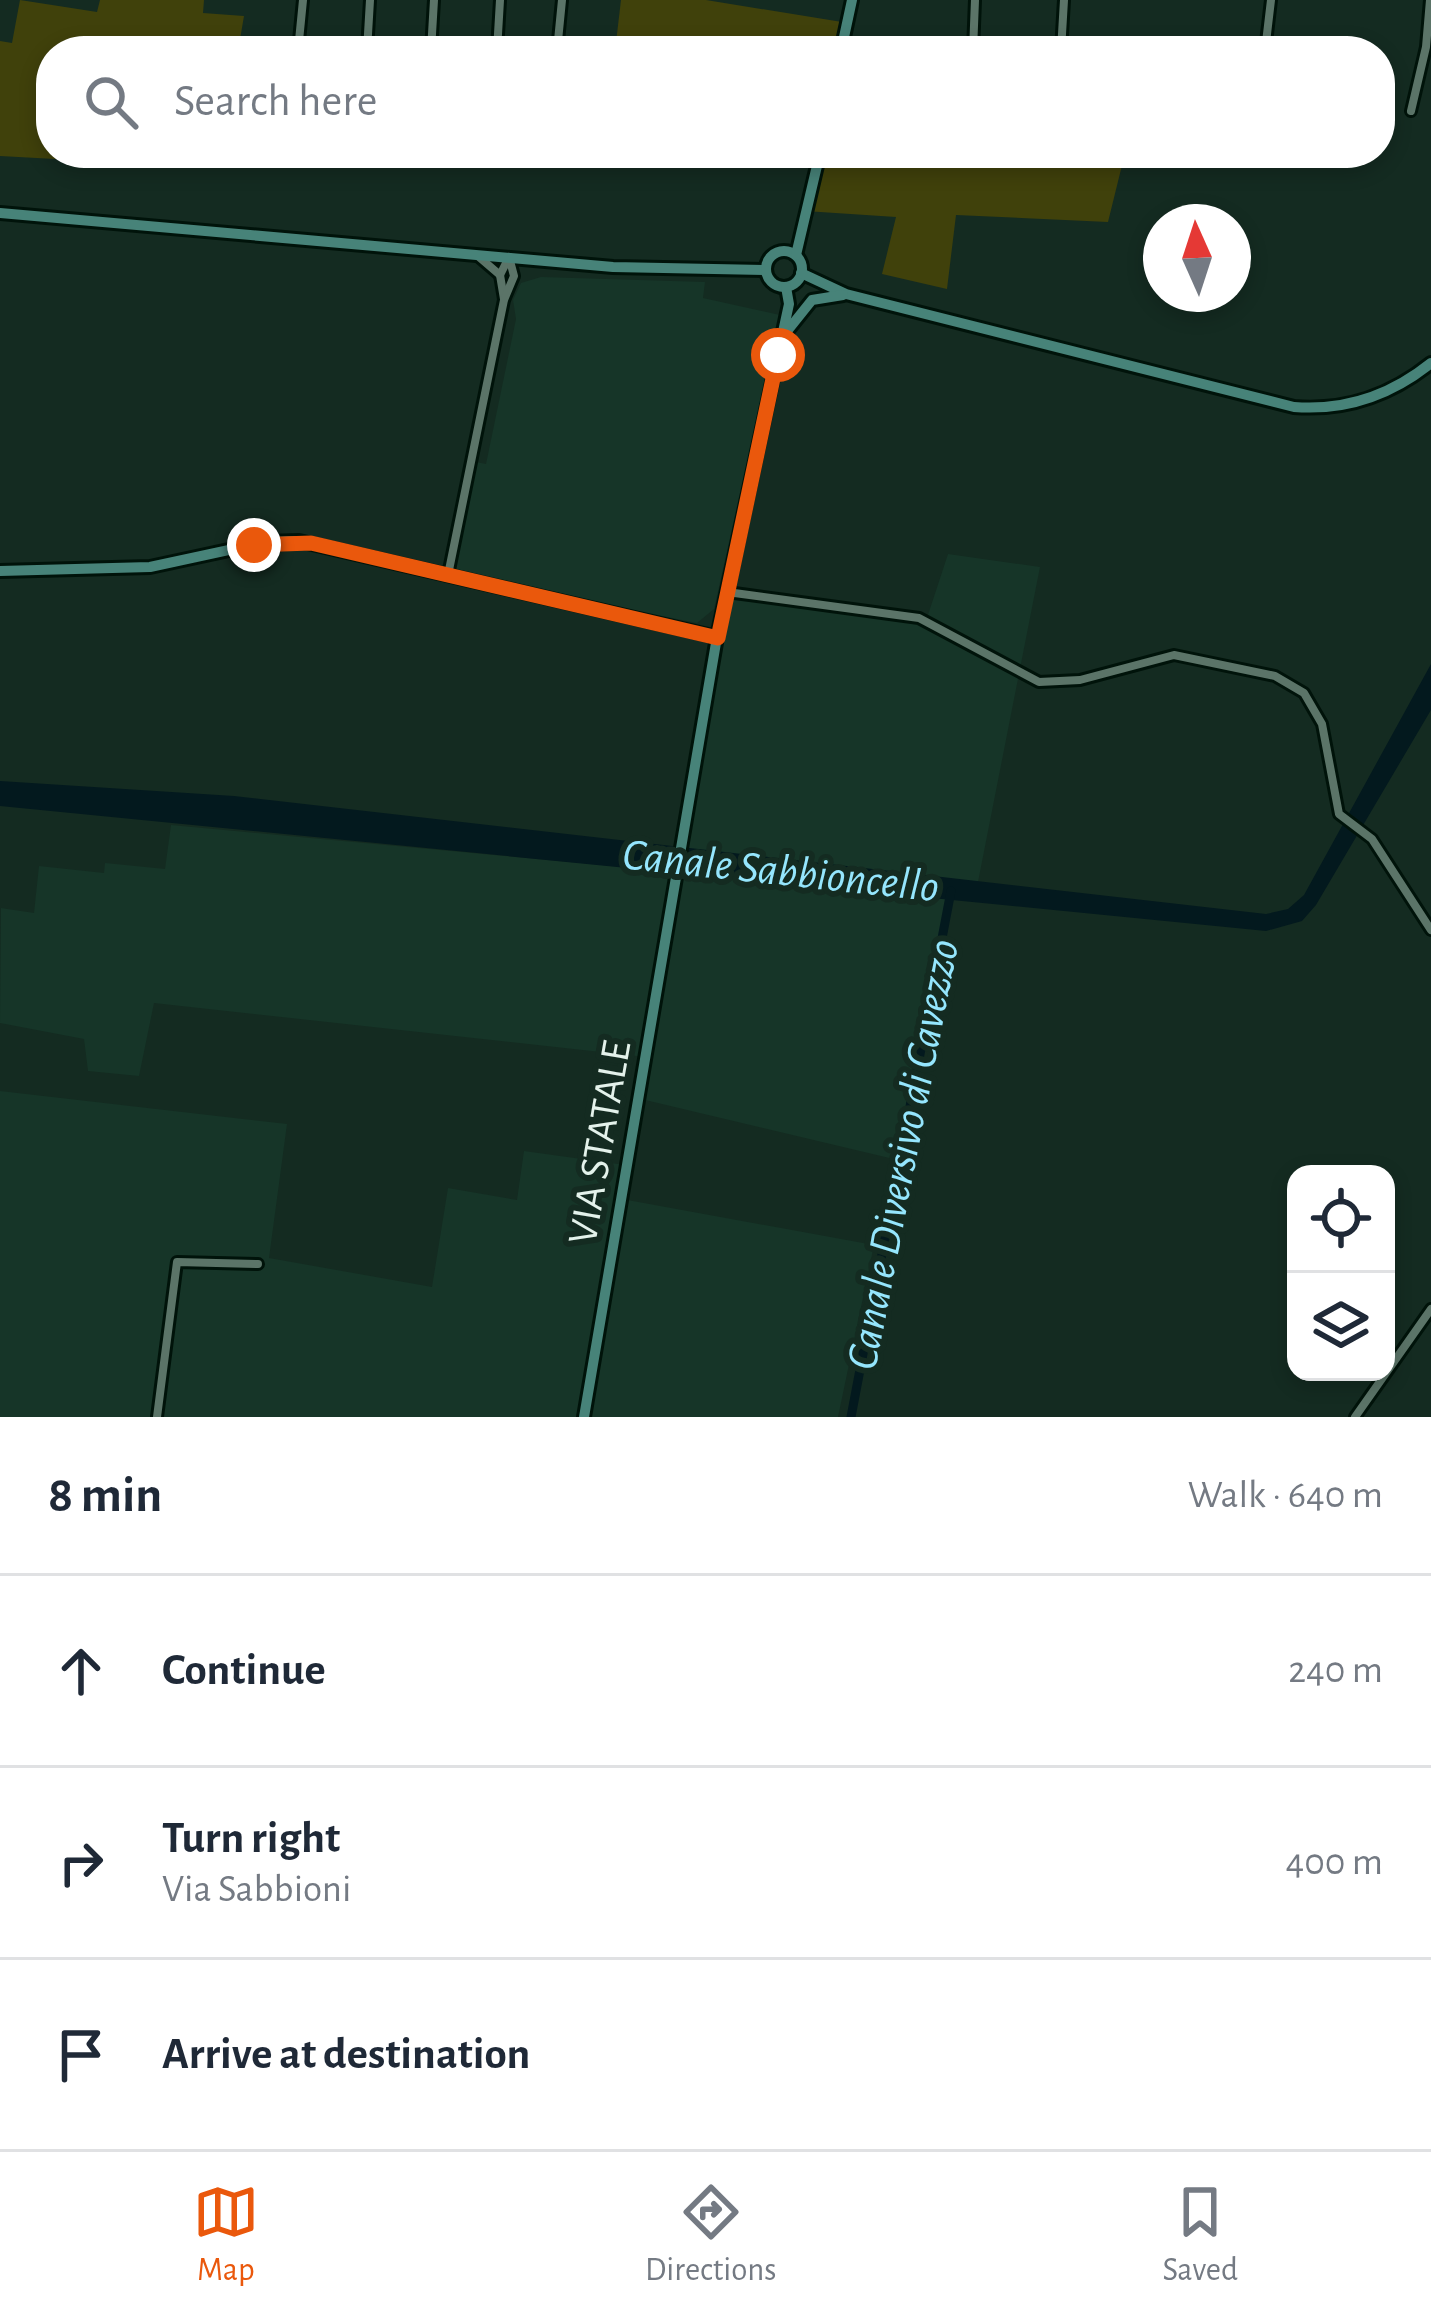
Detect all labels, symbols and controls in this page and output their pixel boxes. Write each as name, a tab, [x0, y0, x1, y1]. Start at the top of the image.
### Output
search box	[36, 36, 1395, 168]
icon: search	[78, 69, 144, 135]
text: Search here	[174, 79, 377, 124]
north arrow	[1143, 204, 1251, 312]
route start	[751, 328, 805, 382]
route end	[227, 518, 281, 572]
water label: Canale Sabbioncello	[620, 832, 941, 910]
water label: Canale Diversivo di Cavezzo	[840, 936, 967, 1373]
street label: VIA STATALE	[561, 1037, 639, 1247]
map controls	[1287, 1165, 1395, 1381]
button: locate	[1287, 1165, 1395, 1273]
button: layers	[1287, 1273, 1395, 1381]
text: 8 min	[48, 1470, 162, 1521]
text: Walk · 640 m	[1188, 1476, 1383, 1515]
icon: ahead	[48, 1638, 114, 1704]
text: Continue	[162, 1648, 326, 1693]
text: 240 m	[1288, 1651, 1383, 1690]
text: Turn right	[162, 1816, 340, 1861]
icon: right	[48, 1830, 114, 1896]
text: 400 m	[1285, 1843, 1383, 1882]
text: Via Sabbioni	[162, 1870, 351, 1909]
icon: arrive	[48, 2022, 114, 2088]
text: Arrive at destination	[162, 2032, 530, 2077]
tab: Map	[193, 2179, 259, 2291]
tab: Directions	[645, 2179, 776, 2291]
tab: Saved	[1162, 2179, 1238, 2291]

